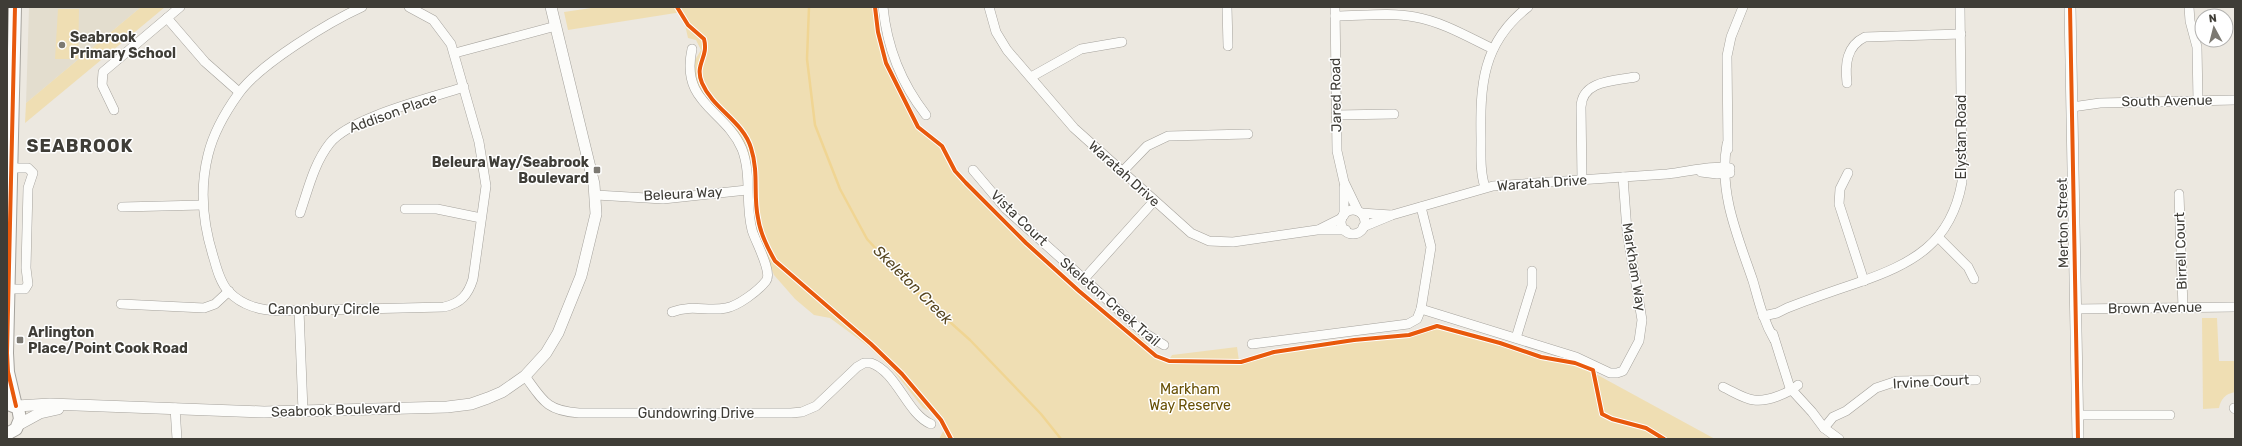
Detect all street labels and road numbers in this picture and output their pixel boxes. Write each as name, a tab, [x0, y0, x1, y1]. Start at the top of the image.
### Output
street label: Jared Road	[1327, 58, 1345, 132]
street label: Addison Place	[347, 89, 439, 137]
street label: South Avenue	[2121, 92, 2213, 110]
street label: Elystan Road	[1953, 95, 1970, 179]
street label: Waratah Drive	[1085, 137, 1163, 211]
street label: Waratah Drive	[1496, 171, 1588, 195]
street label: Merton Street	[2054, 177, 2072, 268]
street label: Beleura Way	[643, 183, 723, 205]
street label: Vista Court	[987, 187, 1051, 250]
street label: Birrell Court	[2171, 211, 2191, 290]
street label: Markham Way	[1619, 221, 1649, 313]
street label: Skeleton Creek Trail	[1056, 254, 1164, 350]
street label: Brown Avenue	[2108, 299, 2202, 317]
street label: Canonbury Circle	[268, 301, 380, 318]
street label: Irvine Court	[1892, 371, 1970, 392]
street label: Seabrook Boulevard	[271, 399, 401, 421]
street label: Gundowring Drive	[638, 405, 754, 422]

